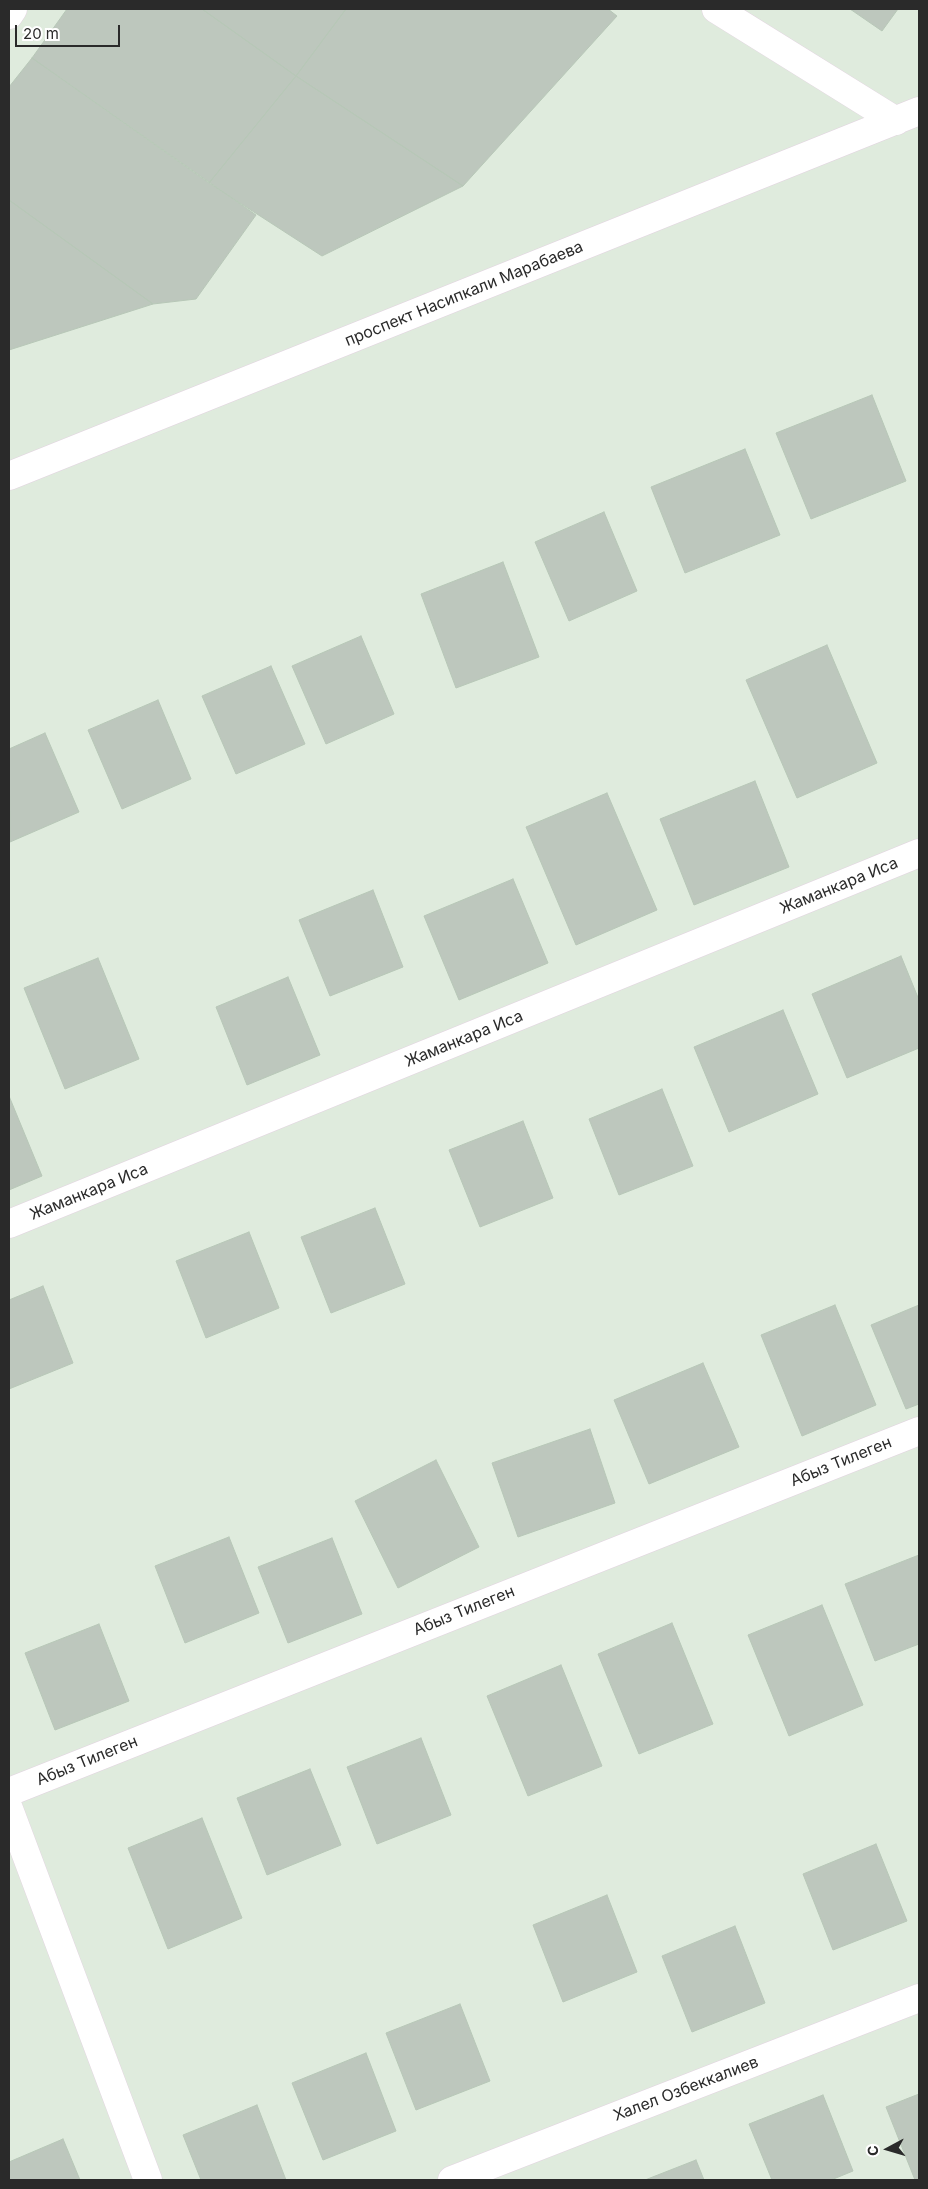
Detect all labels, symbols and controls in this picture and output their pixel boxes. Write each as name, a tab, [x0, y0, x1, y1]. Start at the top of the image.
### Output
scale bar	[18, 15, 122, 47]
text: 20 m	[23, 24, 59, 43]
street label: проспект Насипкали Марабаева	[342, 237, 586, 351]
street label: Жаманкара Иса	[777, 854, 901, 918]
street label: Жаманкара Иса	[402, 1007, 526, 1071]
street label: Жаманкара Иса	[27, 1160, 151, 1224]
street label: Абыз Тилеген	[788, 1433, 894, 1491]
street label: Абыз Тилеген	[411, 1582, 517, 1640]
street label: Абыз Тилеген	[34, 1732, 140, 1790]
street label: Халел Озбеккалиев	[611, 2053, 761, 2125]
north arrow	[863, 2124, 913, 2174]
text: С	[864, 2145, 882, 2157]

